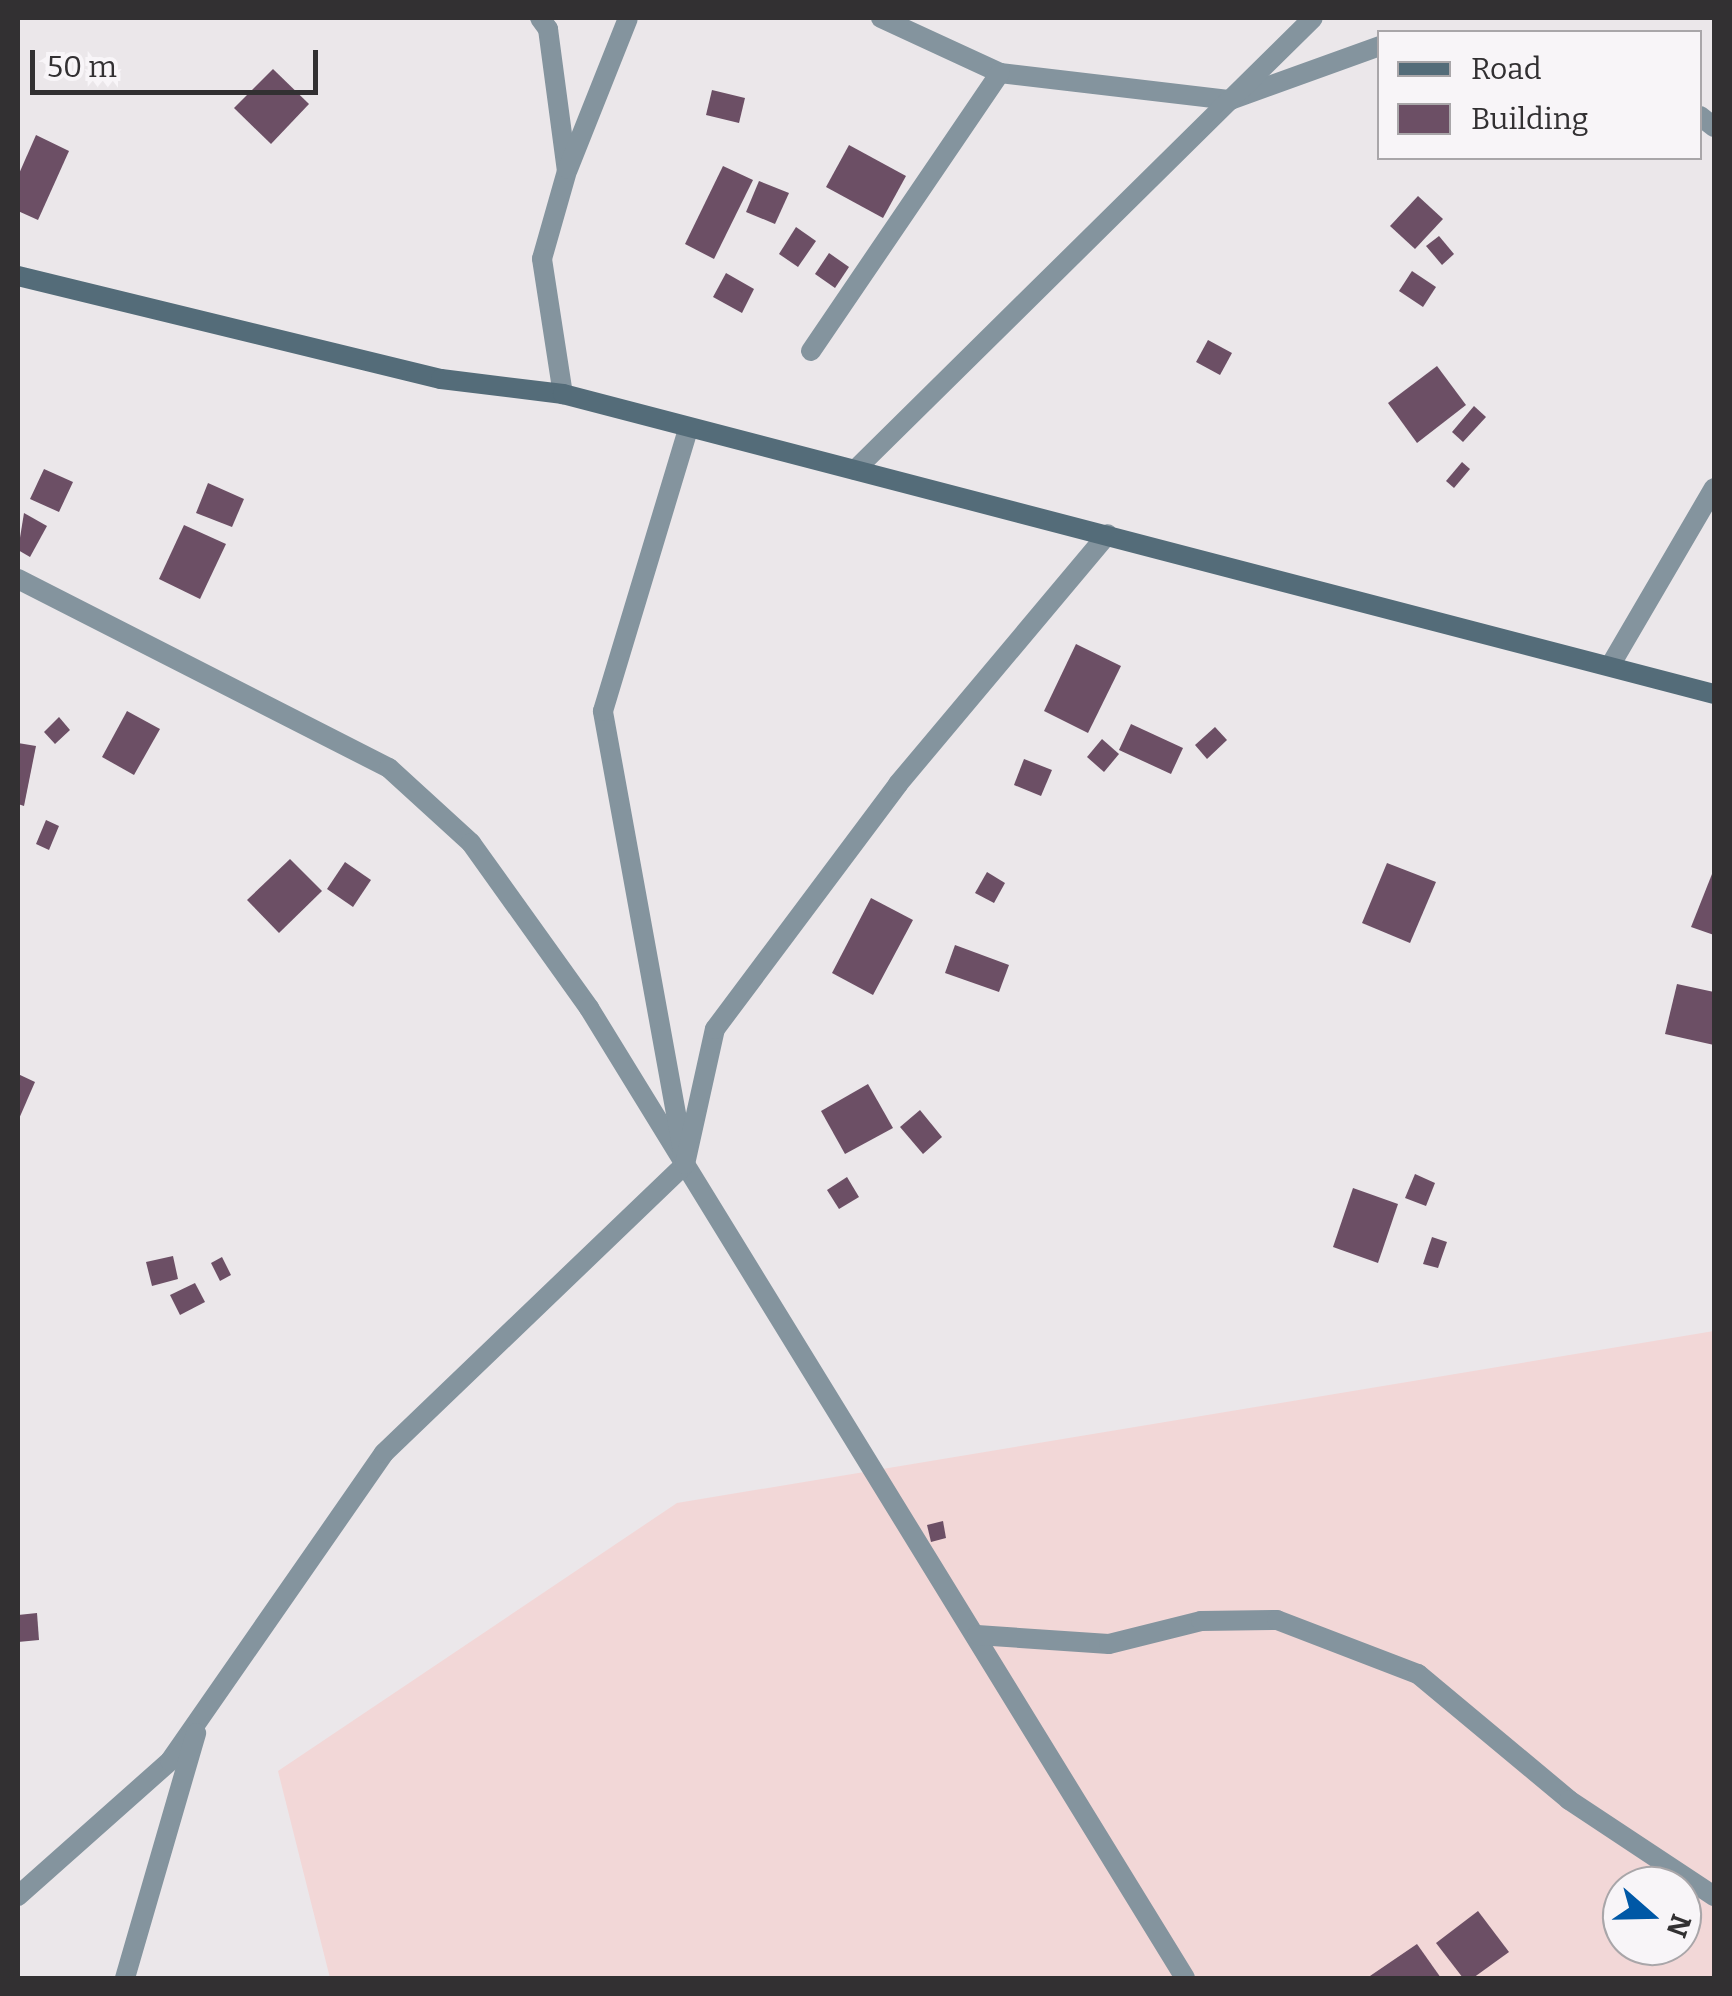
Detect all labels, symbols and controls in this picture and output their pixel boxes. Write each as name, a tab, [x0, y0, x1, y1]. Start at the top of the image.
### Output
scale bar	[35, 30, 322, 92]
legend	[1377, 30, 1702, 160]
text: 50 m	[47, 49, 117, 85]
text: Road	[1471, 51, 1542, 87]
text: Building	[1471, 101, 1589, 137]
north arrow	[1602, 1866, 1702, 1966]
text: N	[1660, 1910, 1698, 1942]

